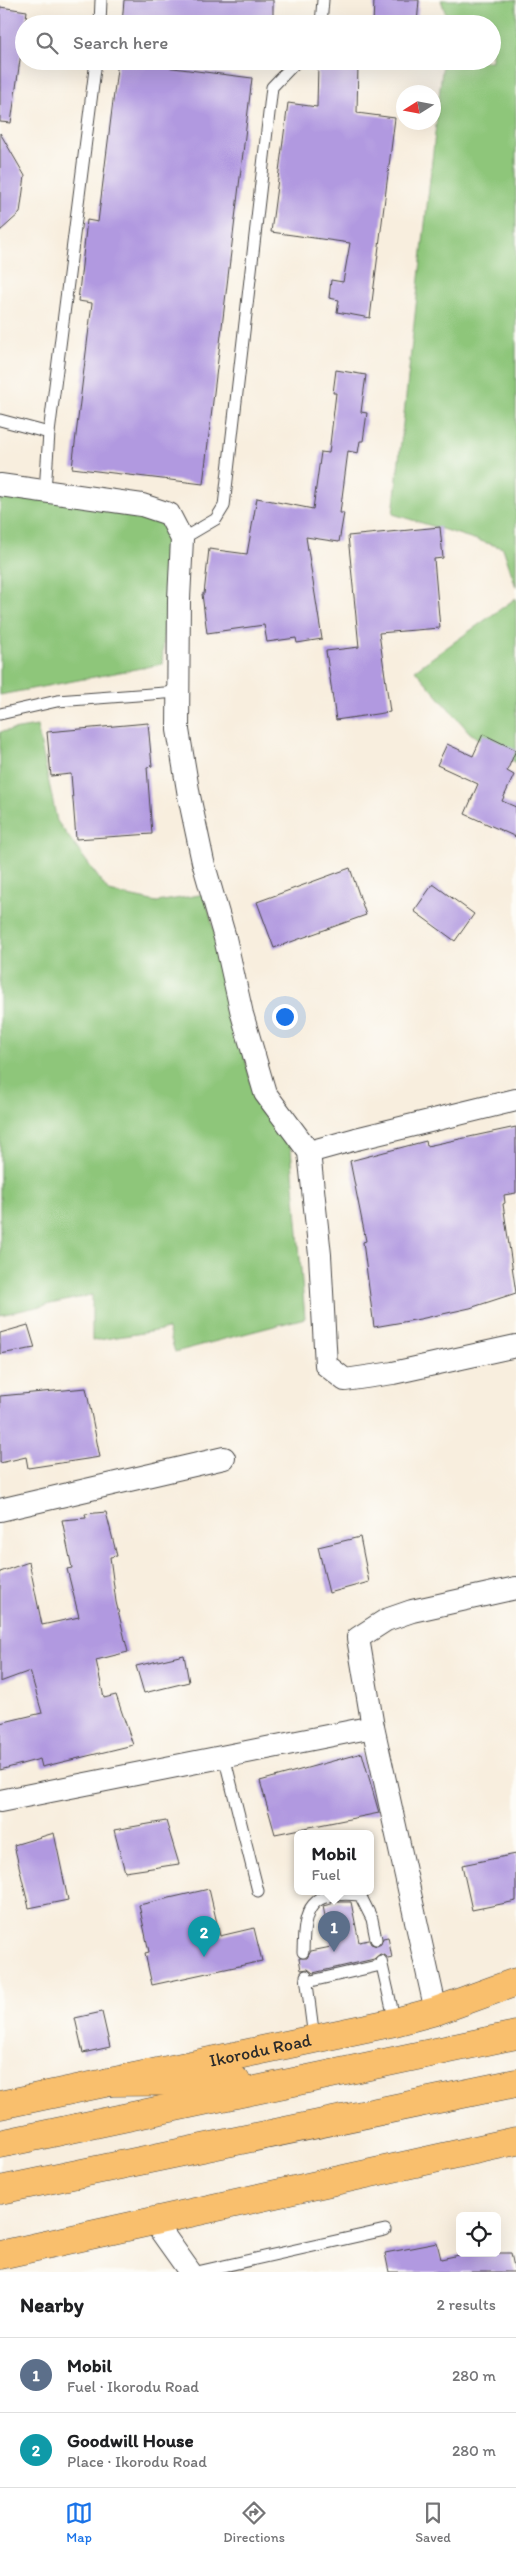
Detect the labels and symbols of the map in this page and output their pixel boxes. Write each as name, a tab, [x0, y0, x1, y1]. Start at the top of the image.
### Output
north arrow	[396, 85, 441, 130]
your location	[272, 1004, 298, 1030]
pin: 1	[318, 1911, 350, 1952]
pin: 2	[188, 1916, 220, 1957]
street label: Ikorodu Road	[207, 2029, 313, 2072]

